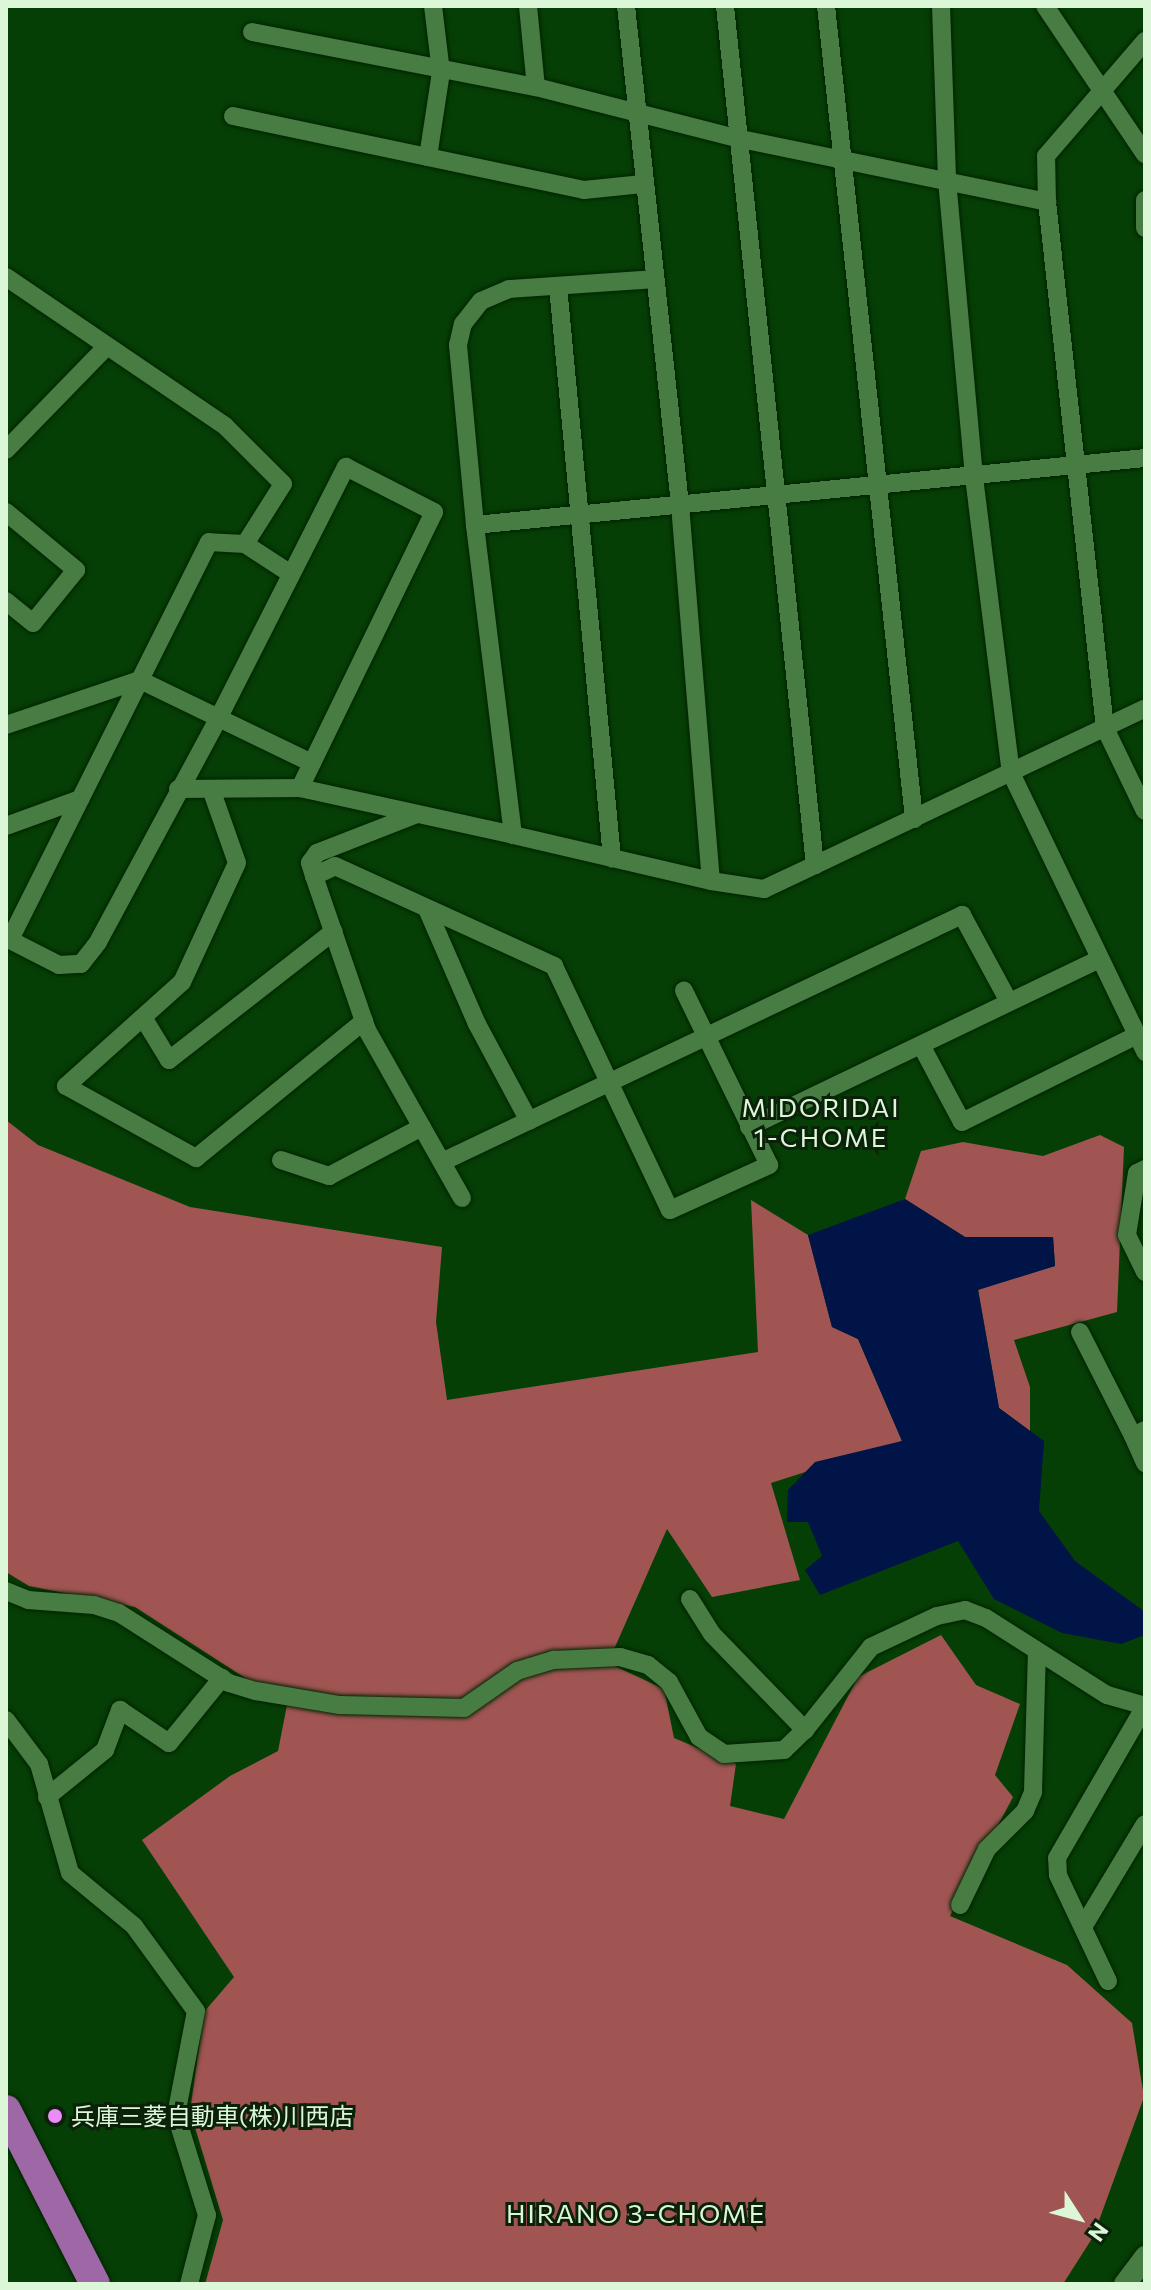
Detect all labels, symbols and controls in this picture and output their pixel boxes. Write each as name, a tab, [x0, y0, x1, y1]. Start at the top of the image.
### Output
district label: MIDORIDAI 1-CHOME	[742, 1091, 900, 1152]
place label: 兵庫三菱自動車(株)川西店	[71, 2102, 353, 2130]
marker: 兵庫三菱自動車(株)川西店	[46, 2107, 64, 2125]
north arrow	[1039, 2178, 1119, 2258]
district label: HIRANO 3-CHOME	[506, 2197, 766, 2229]
text: N	[1083, 2218, 1115, 2247]

